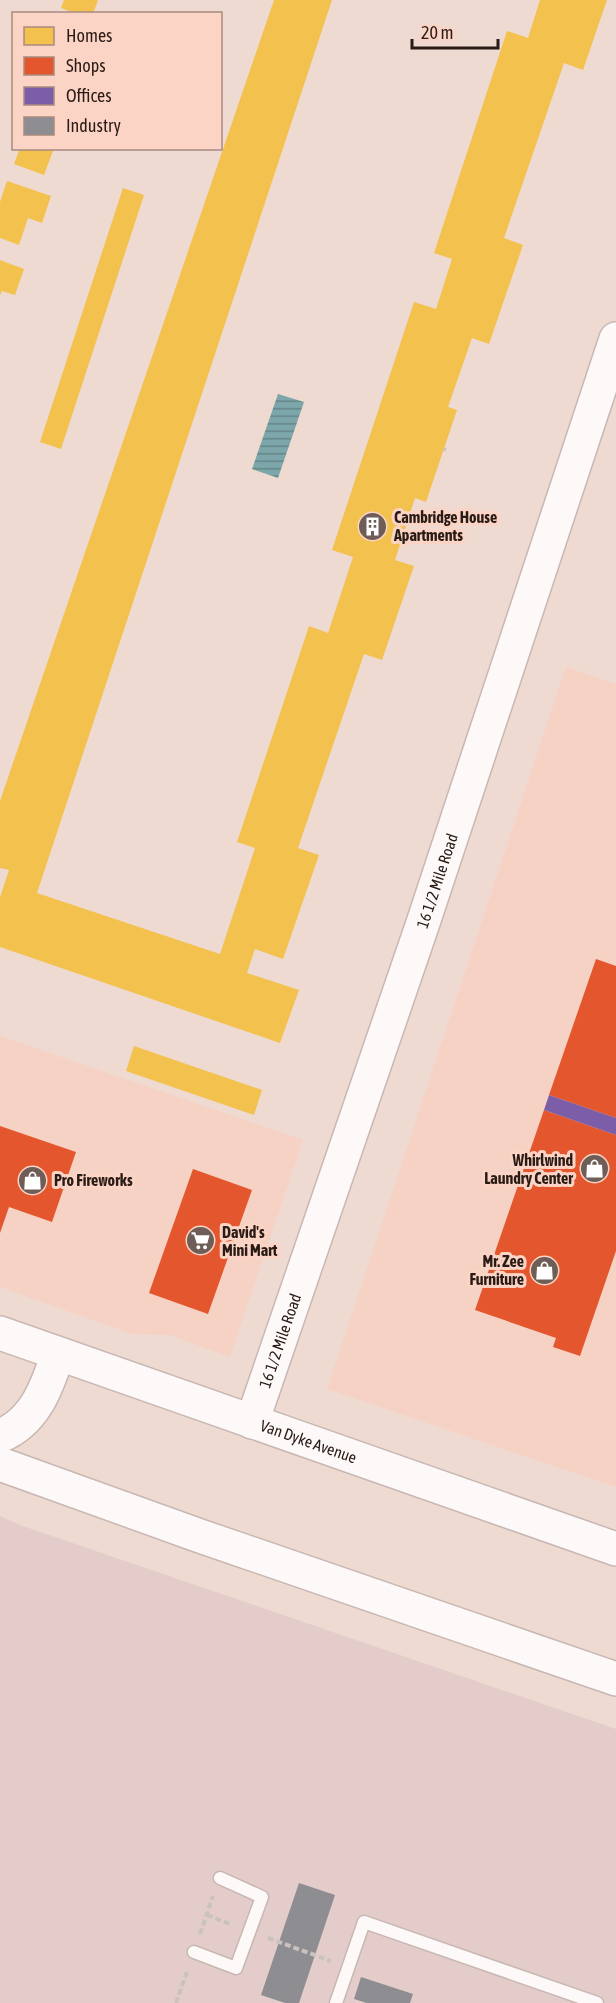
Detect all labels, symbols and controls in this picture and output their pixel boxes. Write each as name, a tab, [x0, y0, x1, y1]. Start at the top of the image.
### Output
legend	[12, 12, 222, 150]
scale bar	[412, 12, 498, 50]
text: 20 m	[421, 22, 453, 43]
text: Homes	[66, 25, 112, 46]
text: Shops	[66, 55, 106, 76]
text: Offices	[66, 85, 112, 106]
text: Industry	[66, 115, 121, 136]
place label: Cambridge House Apartments	[393, 508, 497, 544]
building icon: Cambridge House Apartments	[357, 510, 389, 542]
street label: 16 1/2 Mile Road	[413, 831, 461, 930]
place label: Whirlwind Laundry Center	[484, 1151, 573, 1187]
shop icon: Whirlwind Laundry Center	[578, 1153, 610, 1185]
shop icon: Pro Fireworks	[17, 1164, 49, 1196]
place label: Pro Fireworks	[54, 1171, 133, 1189]
place label: David's Mini Mart	[222, 1223, 278, 1259]
supermarket icon: David's Mini Mart	[185, 1225, 217, 1257]
place label: Mr. Zee Furniture	[470, 1252, 524, 1288]
shop icon: Mr. Zee Furniture	[529, 1254, 561, 1286]
street label: 16 1/2 Mile Road	[255, 1291, 304, 1390]
street label: Van Dyke Avenue	[258, 1416, 359, 1466]

